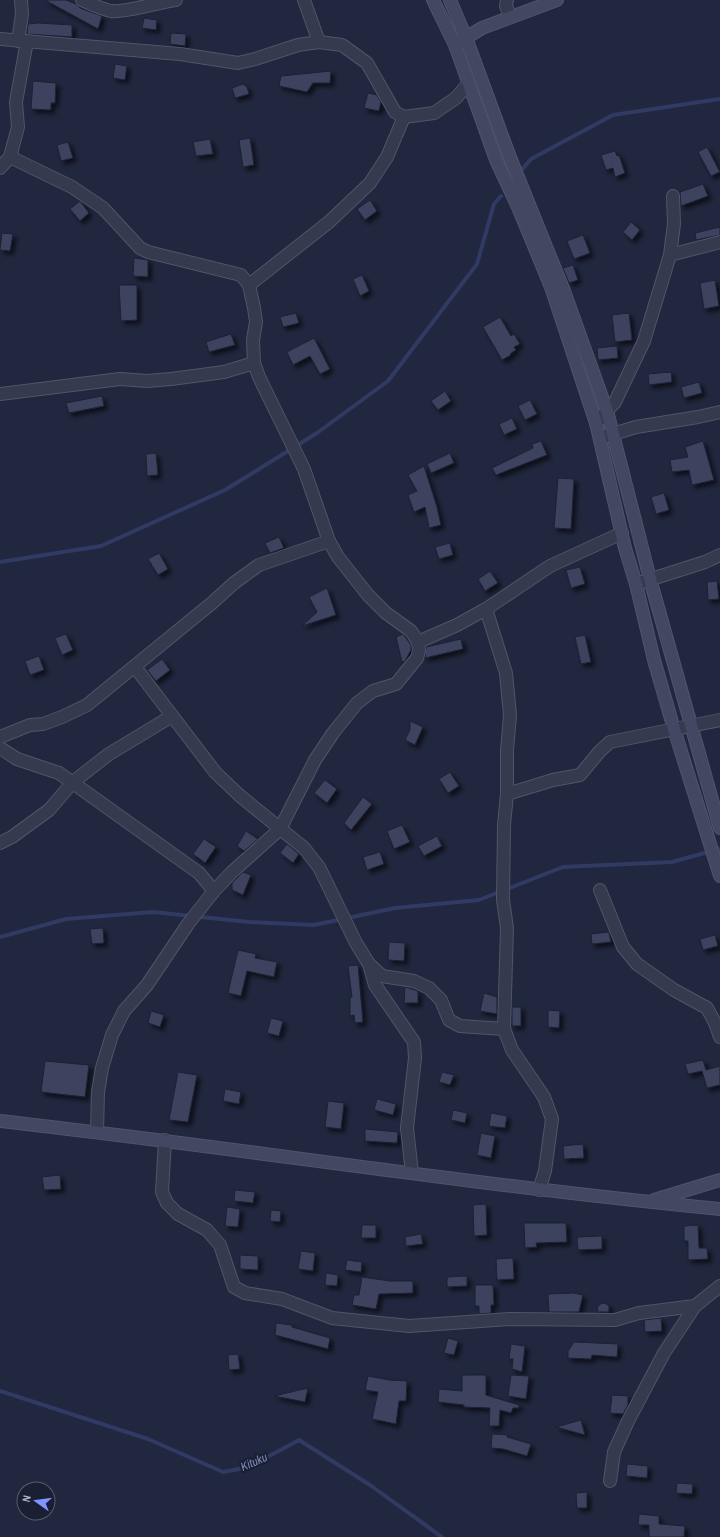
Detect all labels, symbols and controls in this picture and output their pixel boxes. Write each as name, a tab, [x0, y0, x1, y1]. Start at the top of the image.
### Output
water label: Kituku	[238, 1449, 270, 1475]
north arrow	[16, 1481, 56, 1521]
text: N	[19, 1494, 34, 1503]

